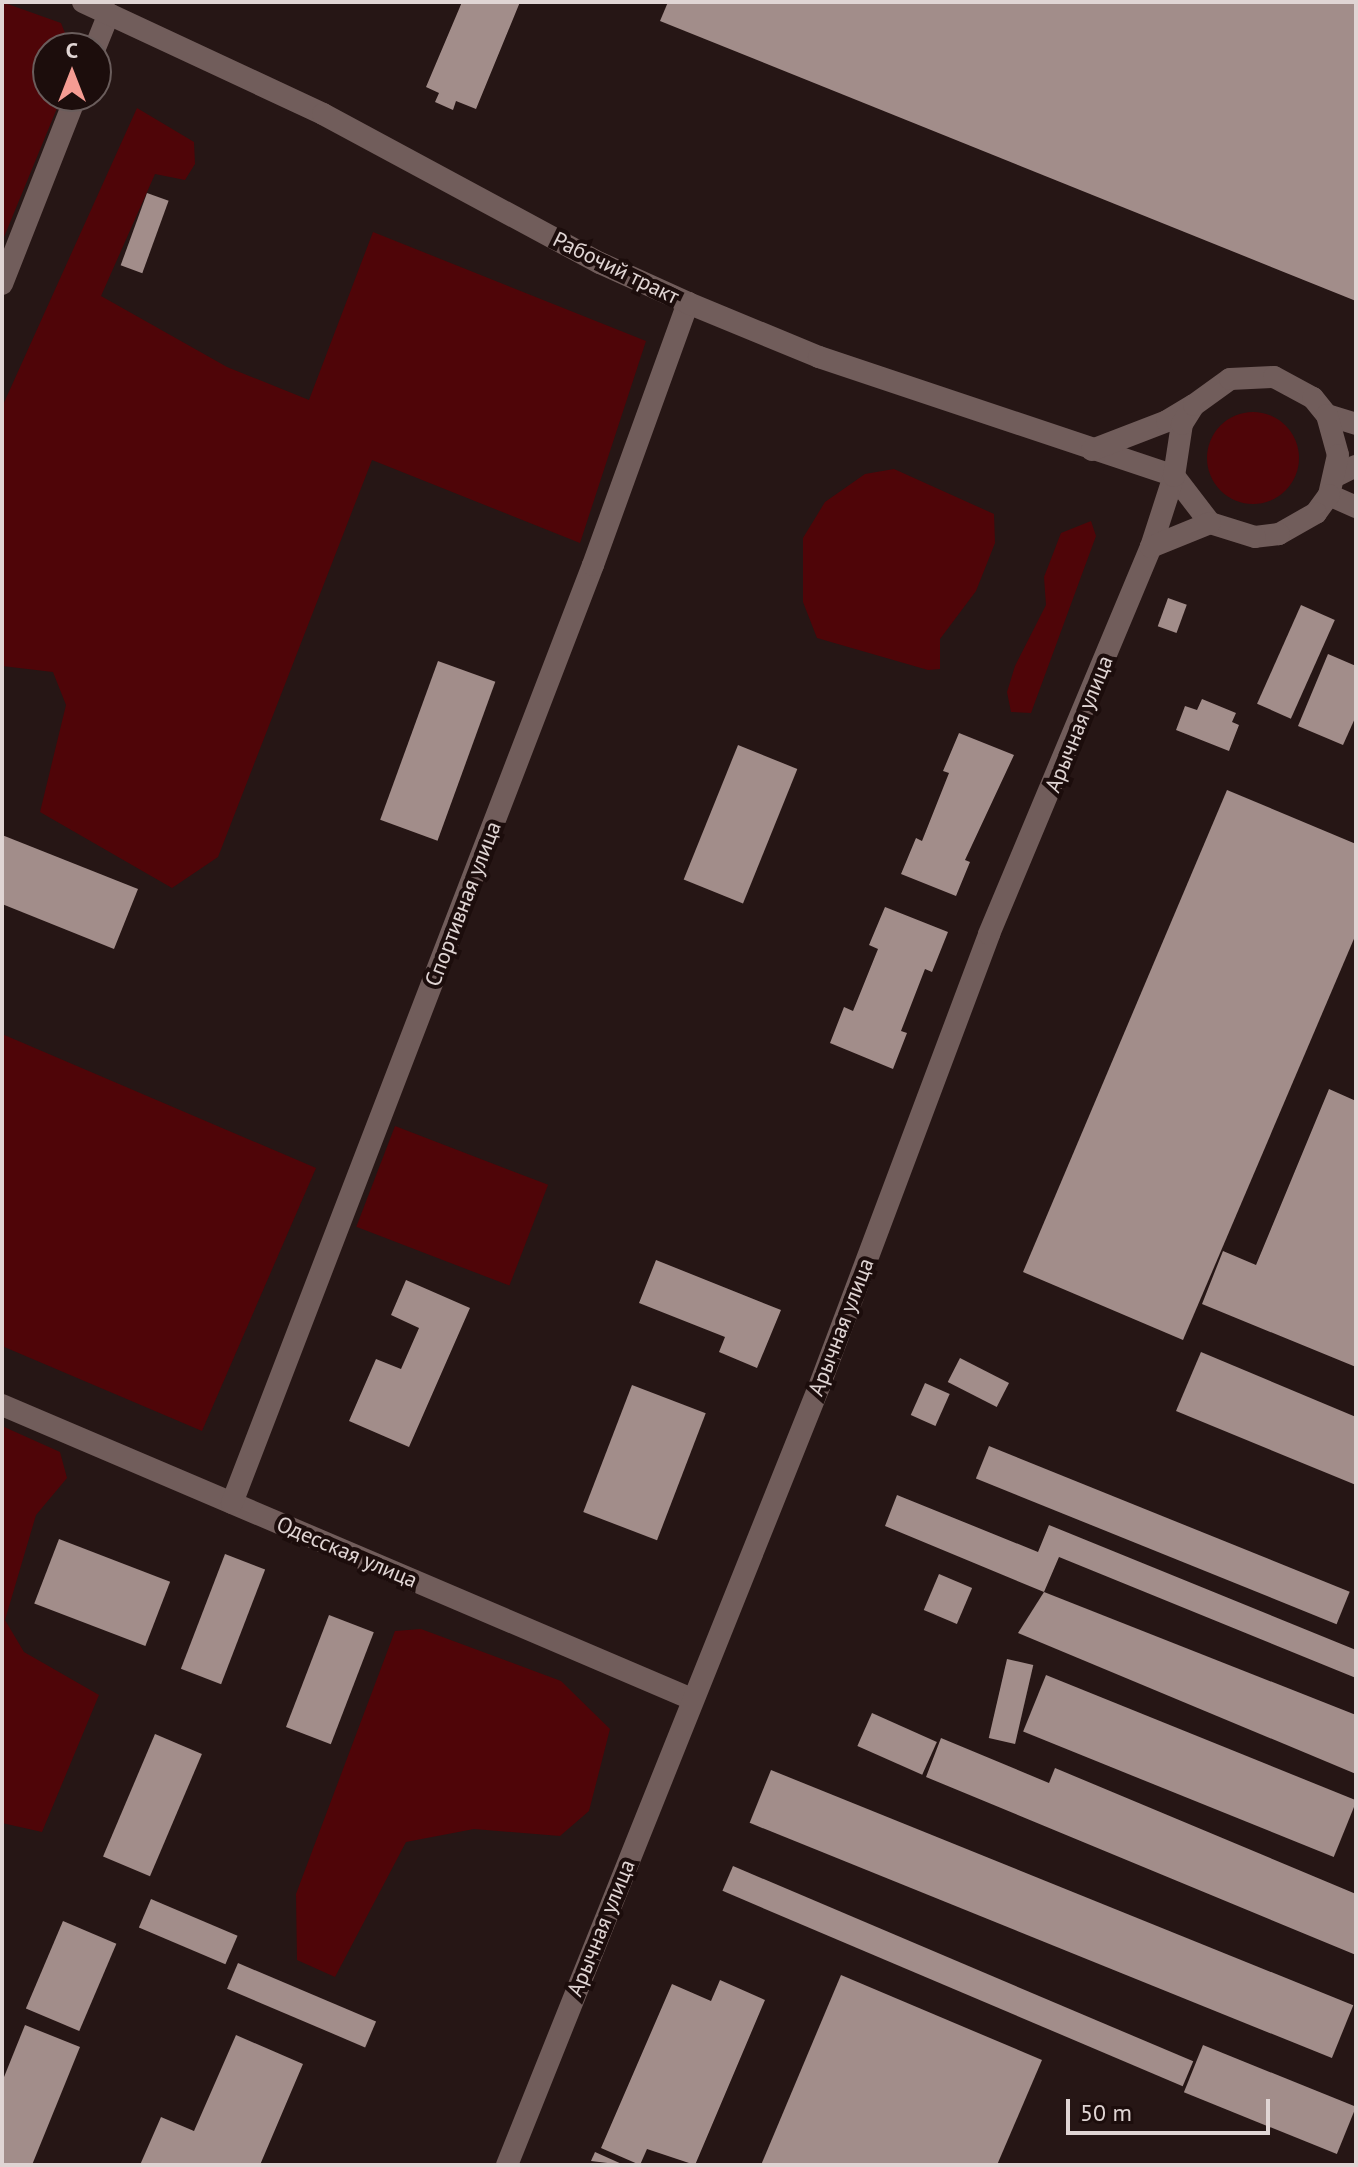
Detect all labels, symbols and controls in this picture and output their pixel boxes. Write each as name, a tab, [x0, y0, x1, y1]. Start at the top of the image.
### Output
north arrow	[32, 32, 112, 112]
text: С	[66, 36, 78, 64]
street label: Рабочий тракт	[548, 226, 684, 310]
street label: Арычная улица	[1040, 652, 1118, 796]
street label: Спортивная улица	[419, 818, 507, 990]
street label: Арычная улица	[803, 1255, 879, 1399]
street label: Одесская улица	[273, 1510, 421, 1594]
street label: Арычная улица	[562, 1856, 640, 2000]
scale bar	[1070, 2083, 1274, 2133]
text: 50 m	[1080, 2097, 1132, 2128]

